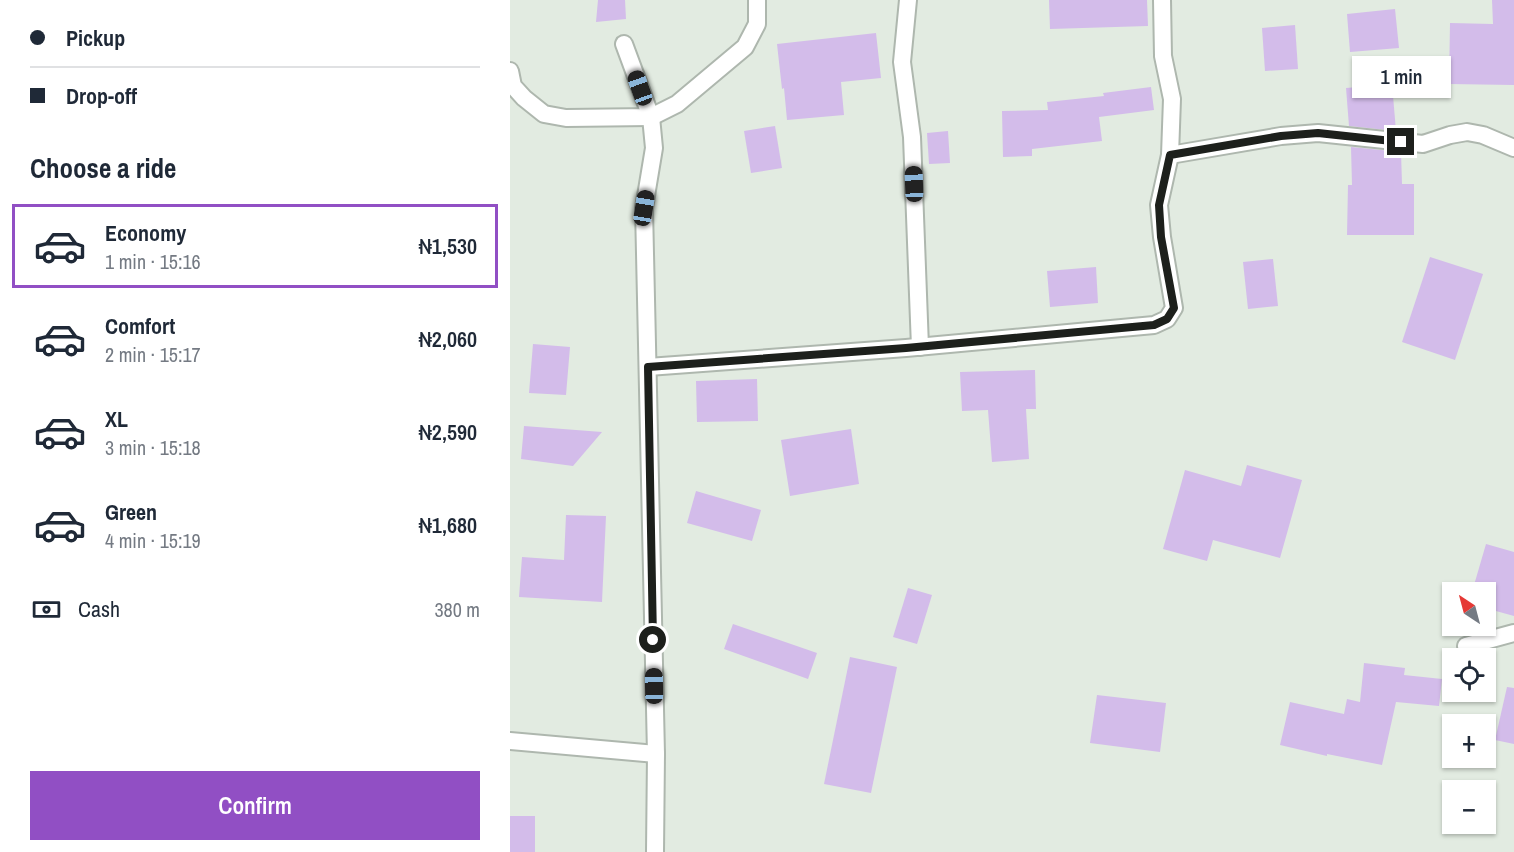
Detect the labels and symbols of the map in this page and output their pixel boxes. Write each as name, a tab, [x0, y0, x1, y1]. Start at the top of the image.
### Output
callout: 1 min	[1352, 55, 1450, 97]
car	[625, 68, 655, 108]
route end	[1387, 128, 1414, 155]
car	[904, 166, 924, 202]
car	[632, 189, 656, 227]
north arrow	[1442, 582, 1496, 636]
route start	[639, 626, 666, 653]
car	[645, 668, 663, 704]

